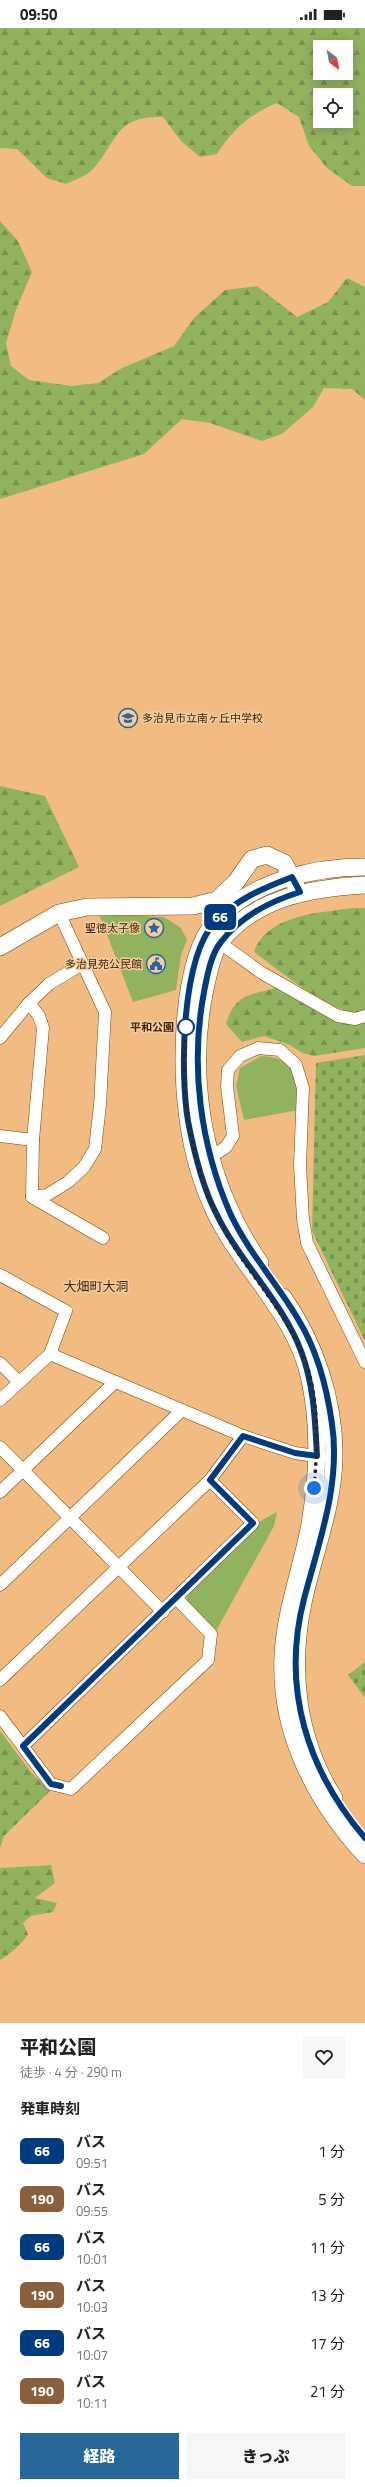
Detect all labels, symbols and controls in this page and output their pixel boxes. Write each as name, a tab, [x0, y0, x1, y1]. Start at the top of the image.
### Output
text: 09:50	[20, 3, 57, 26]
north arrow	[313, 40, 353, 80]
map controls	[313, 40, 353, 128]
button: locate	[313, 88, 353, 128]
school or university icon: 多治見市立南ヶ丘中学校	[117, 707, 139, 729]
place label: 多治見市立南ヶ丘中学校	[142, 710, 263, 726]
line badge: 66	[202, 904, 238, 930]
text: 66	[212, 906, 228, 927]
place icon: 聖徳太子像	[143, 917, 165, 939]
place label: 聖徳太子像	[85, 920, 140, 936]
public building icon: 多治見苑公民館	[145, 953, 167, 975]
place label: 多治見苑公民館	[65, 956, 142, 972]
marker: 平和公園	[177, 1018, 195, 1036]
place label: 平和公園	[130, 1019, 174, 1035]
district label: 大畑町大洞	[63, 1276, 129, 1296]
your location	[304, 1478, 324, 1498]
text: 平和公園	[20, 2032, 96, 2061]
button: heart	[303, 2036, 345, 2078]
text: 徒歩 · 4 分 · 290 m	[20, 2062, 122, 2082]
text: 発車時刻	[20, 2097, 80, 2120]
text: バス	[76, 2130, 106, 2153]
text: 66	[34, 2140, 50, 2161]
text: 1 分	[318, 2140, 345, 2163]
text: 09:51	[76, 2153, 108, 2173]
text: バス	[76, 2178, 106, 2201]
text: 190	[30, 2188, 54, 2209]
text: 5 分	[318, 2188, 345, 2211]
text: 09:55	[76, 2201, 108, 2221]
text: バス	[76, 2226, 106, 2249]
text: 66	[34, 2236, 50, 2257]
text: 11 分	[310, 2236, 345, 2259]
text: 10:01	[76, 2249, 108, 2269]
text: バス	[76, 2274, 106, 2297]
text: 190	[30, 2284, 54, 2305]
text: 13 分	[310, 2284, 345, 2307]
text: 10:03	[76, 2297, 108, 2317]
text: バス	[76, 2322, 106, 2345]
text: 66	[34, 2332, 50, 2353]
text: 17 分	[310, 2332, 345, 2355]
text: 10:07	[76, 2345, 108, 2365]
text: バス	[76, 2370, 106, 2393]
text: 190	[30, 2380, 54, 2401]
text: 21 分	[310, 2380, 345, 2403]
text: 10:11	[76, 2393, 108, 2413]
button: 経路	[20, 2433, 179, 2479]
button: きっぷ	[187, 2433, 345, 2479]

